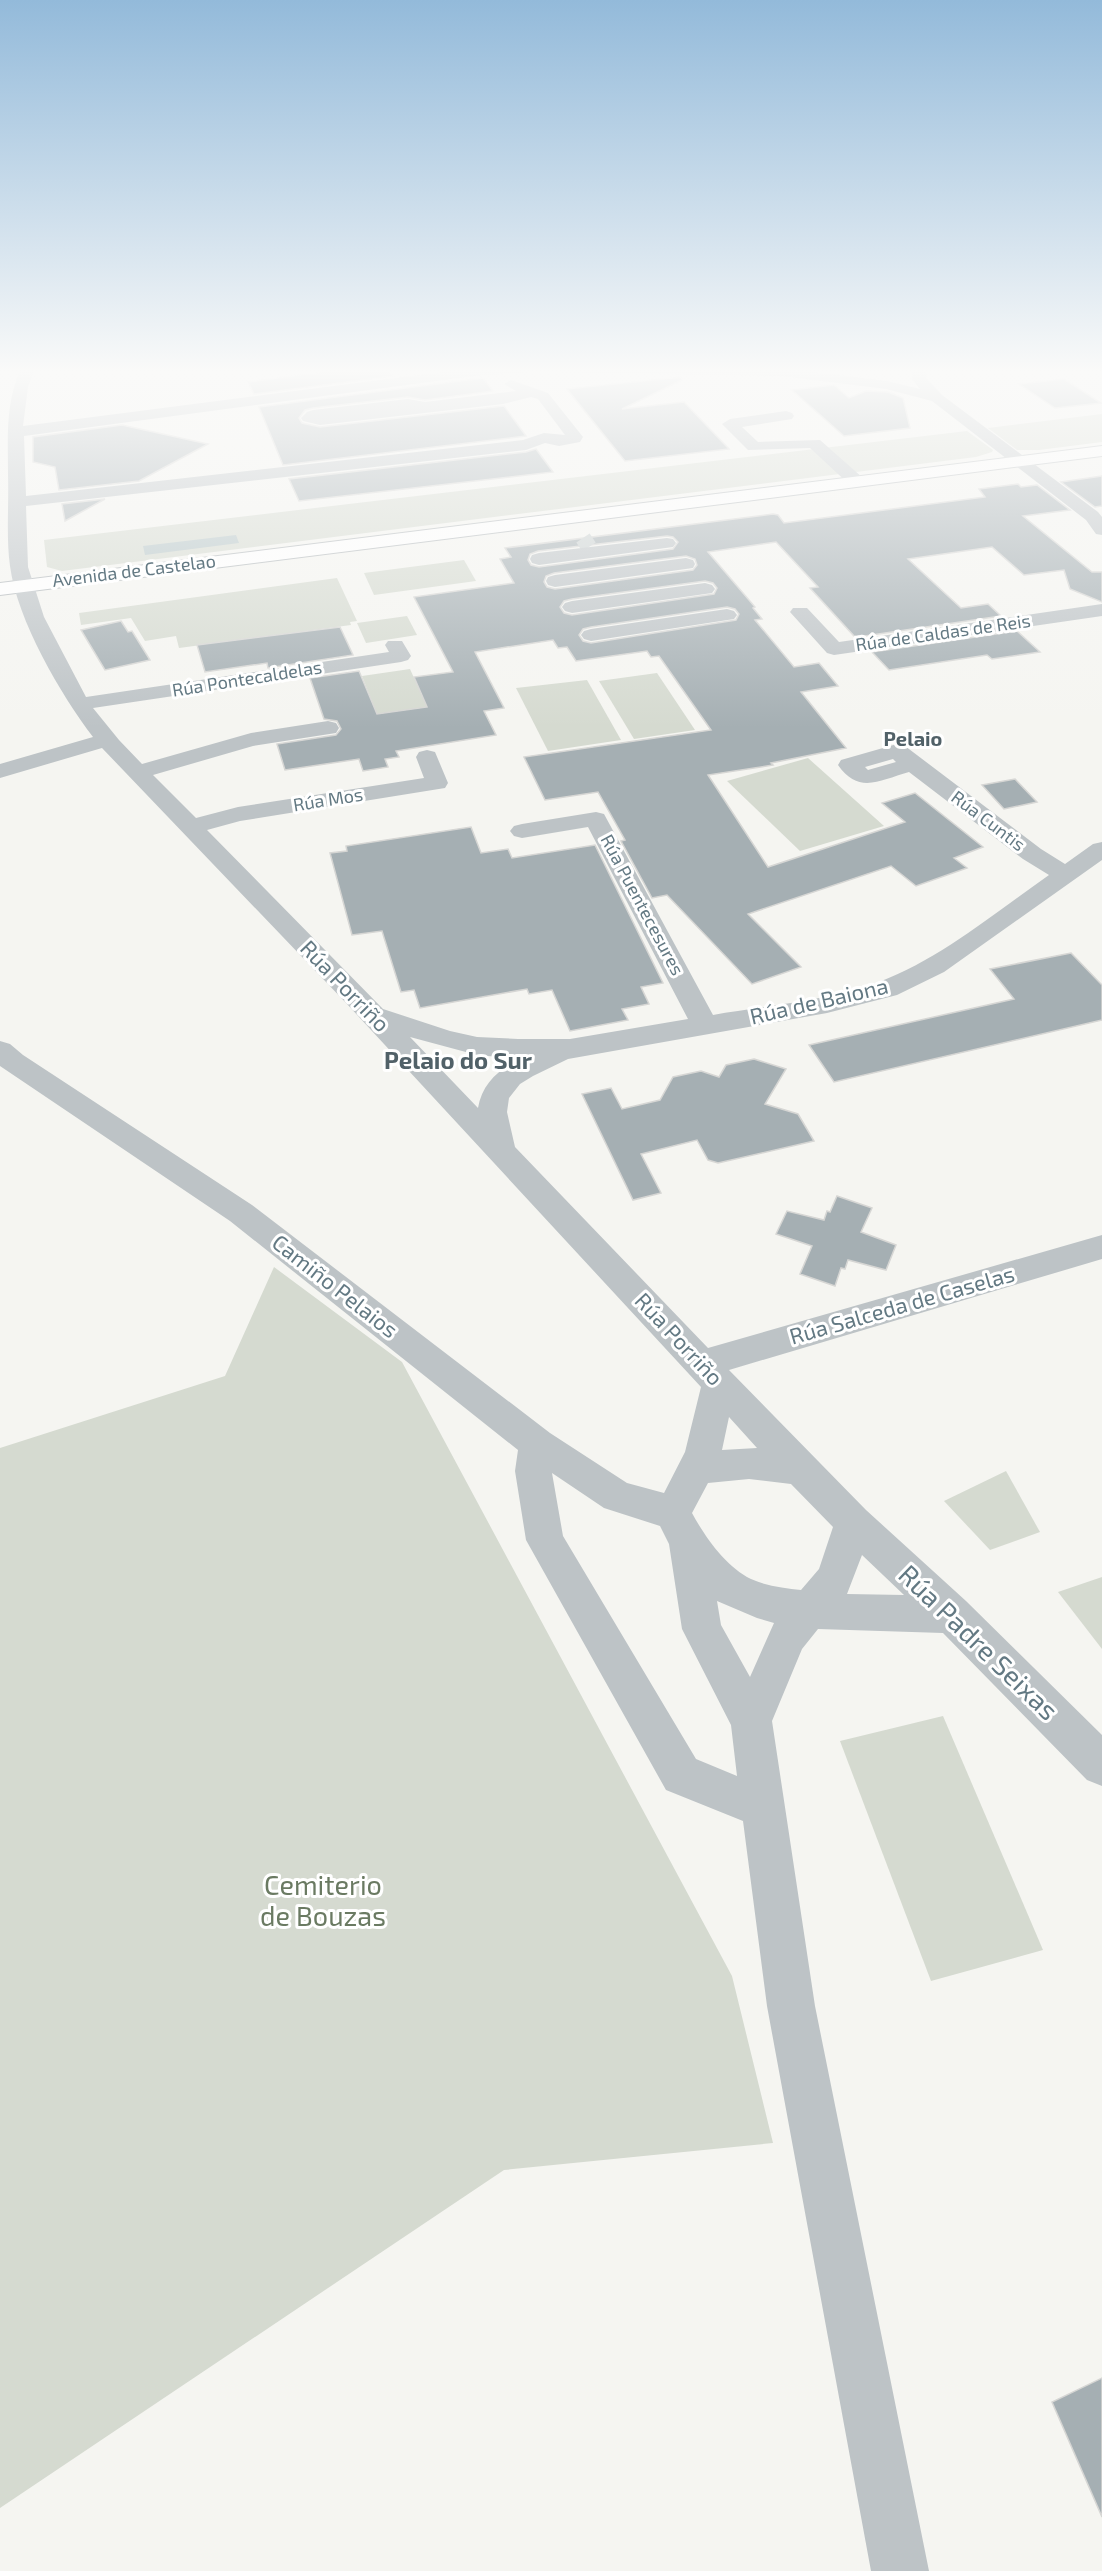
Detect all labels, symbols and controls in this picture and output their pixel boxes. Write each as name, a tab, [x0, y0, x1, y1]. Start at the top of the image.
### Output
street label: Avenida de Castelao	[51, 549, 217, 591]
street label: Rúa de Caldas de Reis	[854, 609, 1032, 655]
street label: Rúa Pontecaldelas	[170, 655, 323, 701]
district label: Pelaio	[884, 726, 942, 750]
street label: Rúa Mos	[291, 783, 364, 815]
street label: Rúa Cuntis	[947, 785, 1030, 855]
street label: Rúa Puentecesures	[596, 830, 689, 979]
street label: Rúa Porriño	[296, 934, 396, 1036]
street label: Rúa de Baiona	[747, 972, 890, 1029]
district label: Pelaio do Sur	[384, 1045, 533, 1074]
street label: Camiño Pelaios	[268, 1228, 403, 1342]
street label: Rúa Salceda de Caselas	[786, 1259, 1017, 1349]
street label: Rúa Porriño	[630, 1287, 729, 1390]
street label: Rúa Padre Seixas	[893, 1557, 1066, 1726]
park label: Cemiterio de Bouzas	[260, 1868, 386, 1931]

